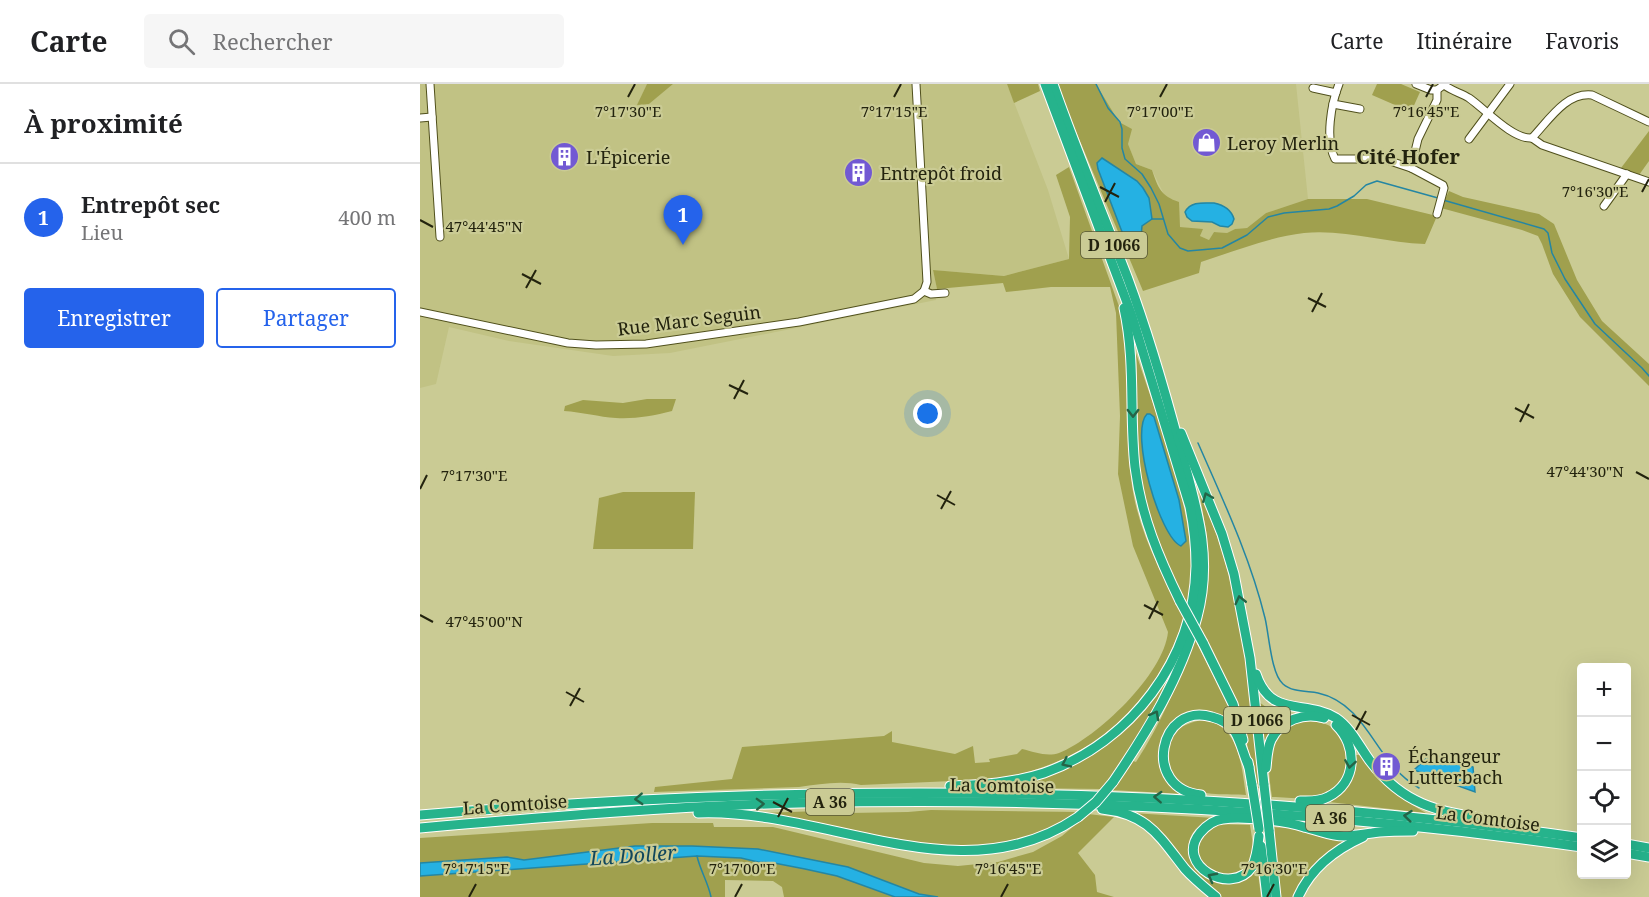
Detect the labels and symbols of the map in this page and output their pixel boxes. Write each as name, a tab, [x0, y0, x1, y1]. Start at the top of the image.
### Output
text: 7°17'30"E	[595, 101, 661, 121]
text: 7°17'15"E	[861, 101, 927, 121]
text: 7°17'00"E	[1127, 101, 1193, 121]
text: 7°16'45"E	[1393, 101, 1459, 121]
shop icon: Leroy Merlin	[1190, 127, 1222, 159]
place label: Leroy Merlin	[1227, 131, 1340, 155]
building icon: L'Épicerie	[549, 141, 581, 173]
district label: Cité Hofer	[1356, 143, 1460, 170]
place label: L'Épicerie	[586, 145, 670, 169]
building icon: Entrepôt froid	[843, 157, 875, 189]
place label: Entrepôt froid	[880, 161, 1002, 185]
text: 7°16'30"E	[1562, 181, 1628, 201]
pin: 1	[664, 196, 702, 245]
text: 47°44'45"N	[445, 216, 523, 236]
road number: D 1066	[1081, 232, 1147, 258]
street label: Rue Marc Seguin	[616, 299, 763, 341]
your location	[913, 399, 942, 428]
one-way arrow	[1127, 409, 1139, 418]
text: 47°44'30"N	[1546, 461, 1624, 481]
text: 7°17'30"E	[441, 465, 507, 485]
one-way arrow	[1202, 493, 1214, 504]
one-way arrow	[1234, 595, 1247, 605]
text: 47°45'00"N	[445, 611, 523, 631]
road number: D 1066	[1224, 707, 1290, 733]
one-way arrow	[1148, 711, 1160, 721]
place label: Échangeur Lutterbach	[1408, 744, 1503, 789]
building icon: Échangeur Lutterbach	[1371, 750, 1403, 782]
one-way arrow	[1061, 756, 1072, 768]
one-way arrow	[1345, 759, 1357, 769]
street label: La Comtoise	[949, 772, 1055, 798]
street label: La Comtoise	[462, 788, 568, 820]
road number: A 36	[806, 789, 854, 815]
one-way arrow	[1153, 791, 1162, 804]
one-way arrow	[635, 792, 644, 805]
one-way arrow	[756, 798, 765, 811]
street label: La Comtoise	[1435, 800, 1541, 836]
road number: A 36	[1306, 805, 1354, 831]
one-way arrow	[1403, 810, 1413, 823]
water label: La Doller	[588, 838, 678, 872]
text: 7°17'15"E	[443, 858, 509, 878]
text: 7°17'00"E	[709, 858, 775, 878]
text: 7°16'45"E	[975, 858, 1041, 878]
text: 7°16'30"E	[1241, 858, 1307, 878]
one-way arrow	[1208, 873, 1218, 884]

